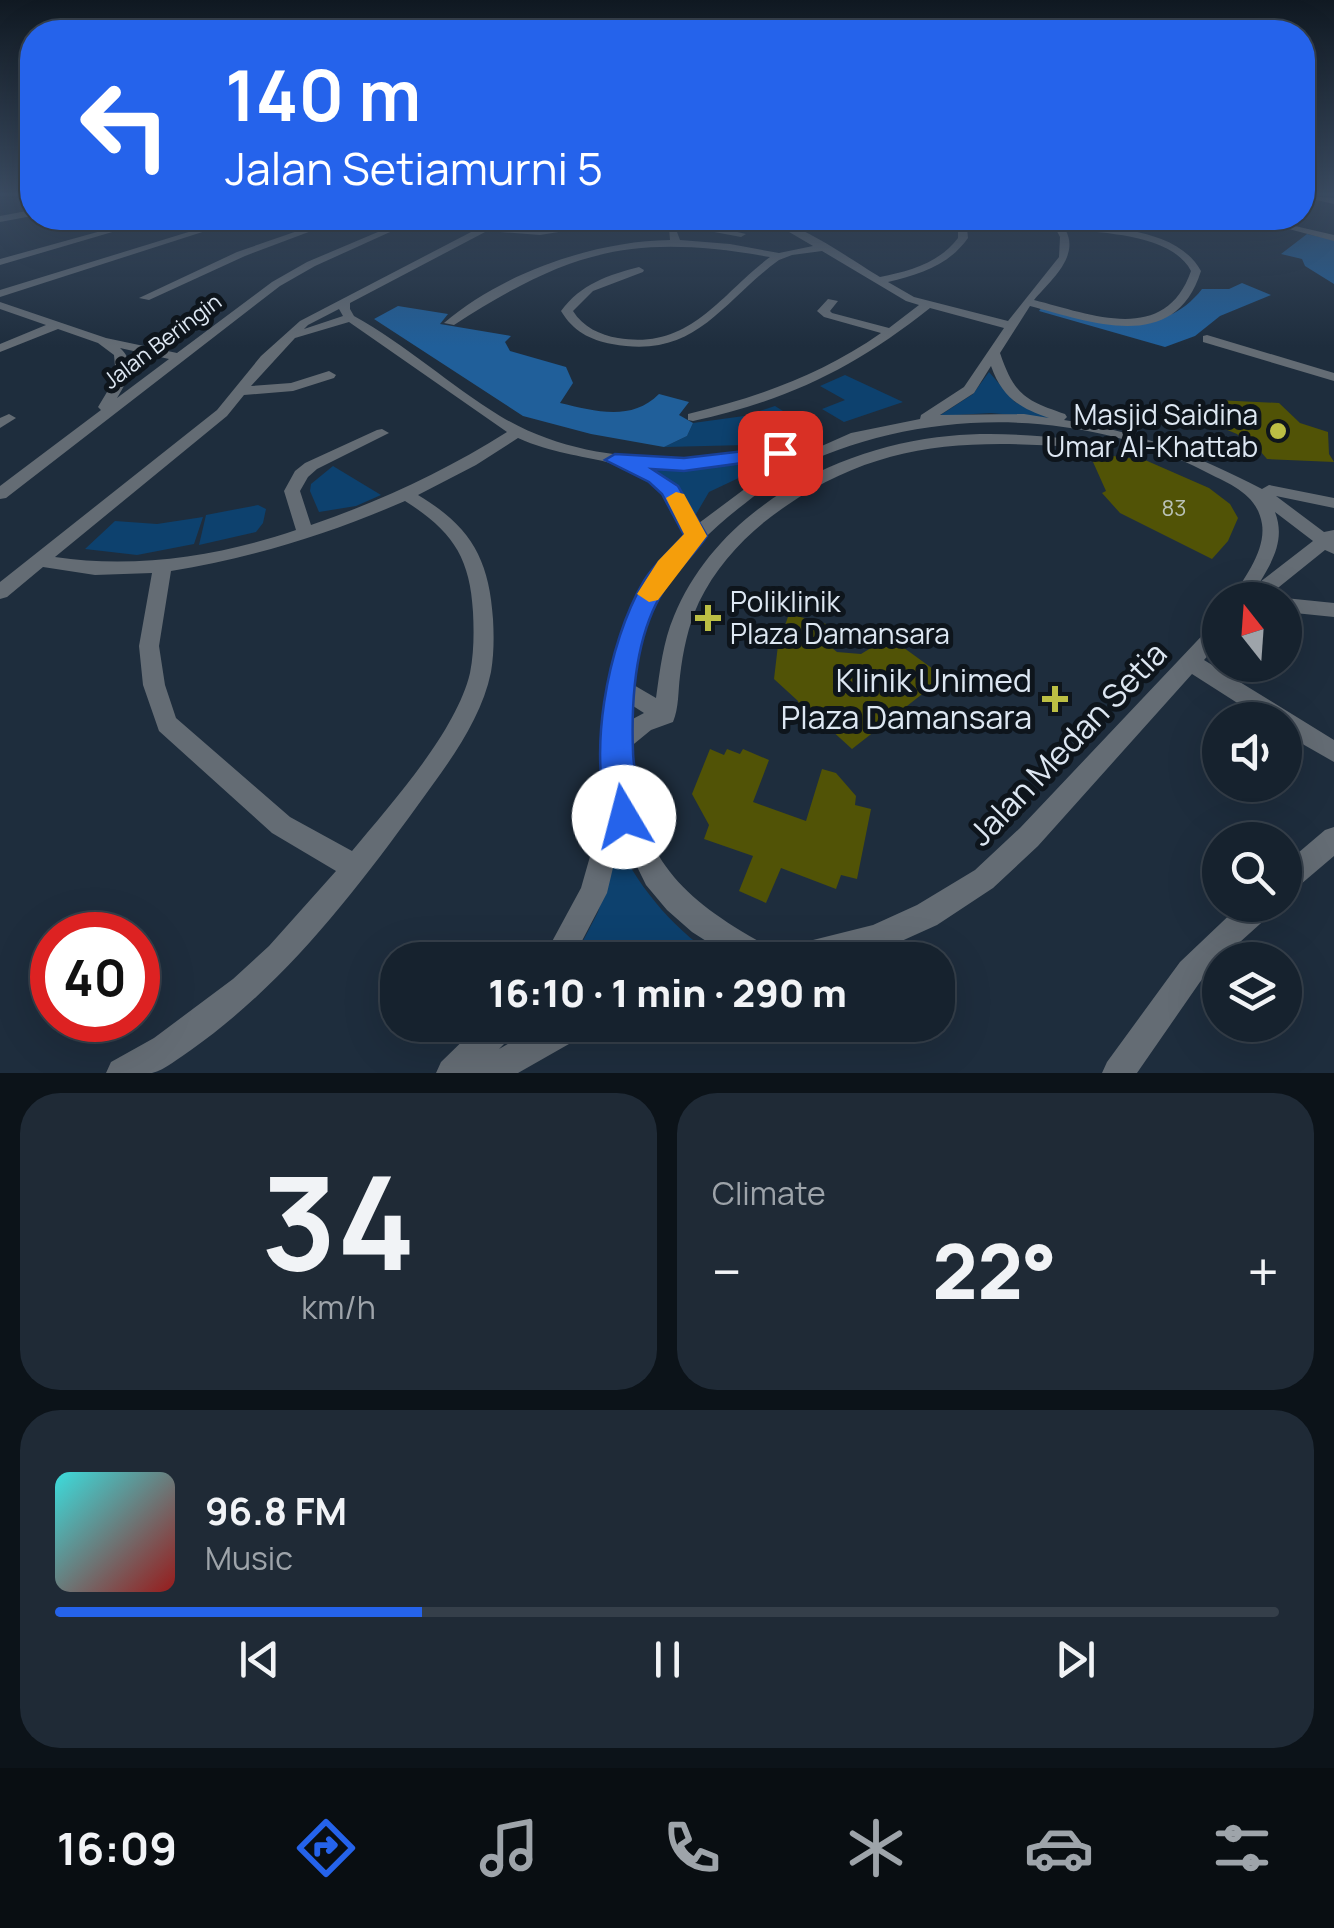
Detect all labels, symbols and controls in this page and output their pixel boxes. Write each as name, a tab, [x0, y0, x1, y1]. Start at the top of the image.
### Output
text: 140 m	[225, 46, 421, 142]
icon: left	[60, 60, 190, 190]
text: Jalan Setiamurni 5	[225, 137, 603, 199]
street label: Jalan Beringin	[97, 287, 227, 395]
place label: Masjid Saidina Umar Al-Khattab	[1046, 395, 1258, 465]
pin	[738, 411, 823, 496]
marker: Masjid Saidina Umar Al-Khattab	[1267, 420, 1289, 442]
icon: arrive	[753, 426, 808, 481]
house number: 83	[1162, 493, 1186, 523]
place label: Poliklinik Plaza Damansara	[730, 582, 950, 652]
north arrow	[1202, 582, 1302, 682]
map controls	[1202, 582, 1302, 1042]
marker: Poliklinik Plaza Damansara	[695, 605, 721, 631]
street label: Jalan Medan Setia	[959, 632, 1176, 855]
place label: Klinik Unimed Plaza Damansara	[781, 658, 1032, 739]
marker: Klinik Unimed Plaza Damansara	[1042, 686, 1068, 712]
button: sound	[1202, 702, 1302, 802]
position arrow	[572, 765, 676, 869]
button: search	[1202, 822, 1302, 922]
speed limit sign: 40	[30, 912, 160, 1042]
button: layers	[1202, 942, 1302, 1042]
text: 16:10 · 1 min · 290 m	[488, 966, 847, 1018]
text: 34	[261, 1131, 416, 1309]
text: Climate	[712, 1171, 826, 1215]
text: 22°	[932, 1219, 1057, 1322]
text: −	[712, 1233, 742, 1309]
text: +	[1247, 1233, 1279, 1309]
text: km/h	[301, 1285, 376, 1329]
text: 96.8 FM	[205, 1484, 347, 1536]
text: Music	[205, 1536, 293, 1580]
icon: previous	[232, 1632, 287, 1687]
icon: pause	[640, 1632, 695, 1687]
icon: next	[1048, 1632, 1103, 1687]
icon: directions	[291, 1813, 361, 1883]
icon: music	[474, 1813, 544, 1883]
icon: phone	[657, 1813, 727, 1883]
icon: climate	[841, 1813, 911, 1883]
icon: car	[1024, 1813, 1094, 1883]
icon: filters	[1207, 1813, 1277, 1883]
text: 16:09	[57, 1817, 177, 1879]

